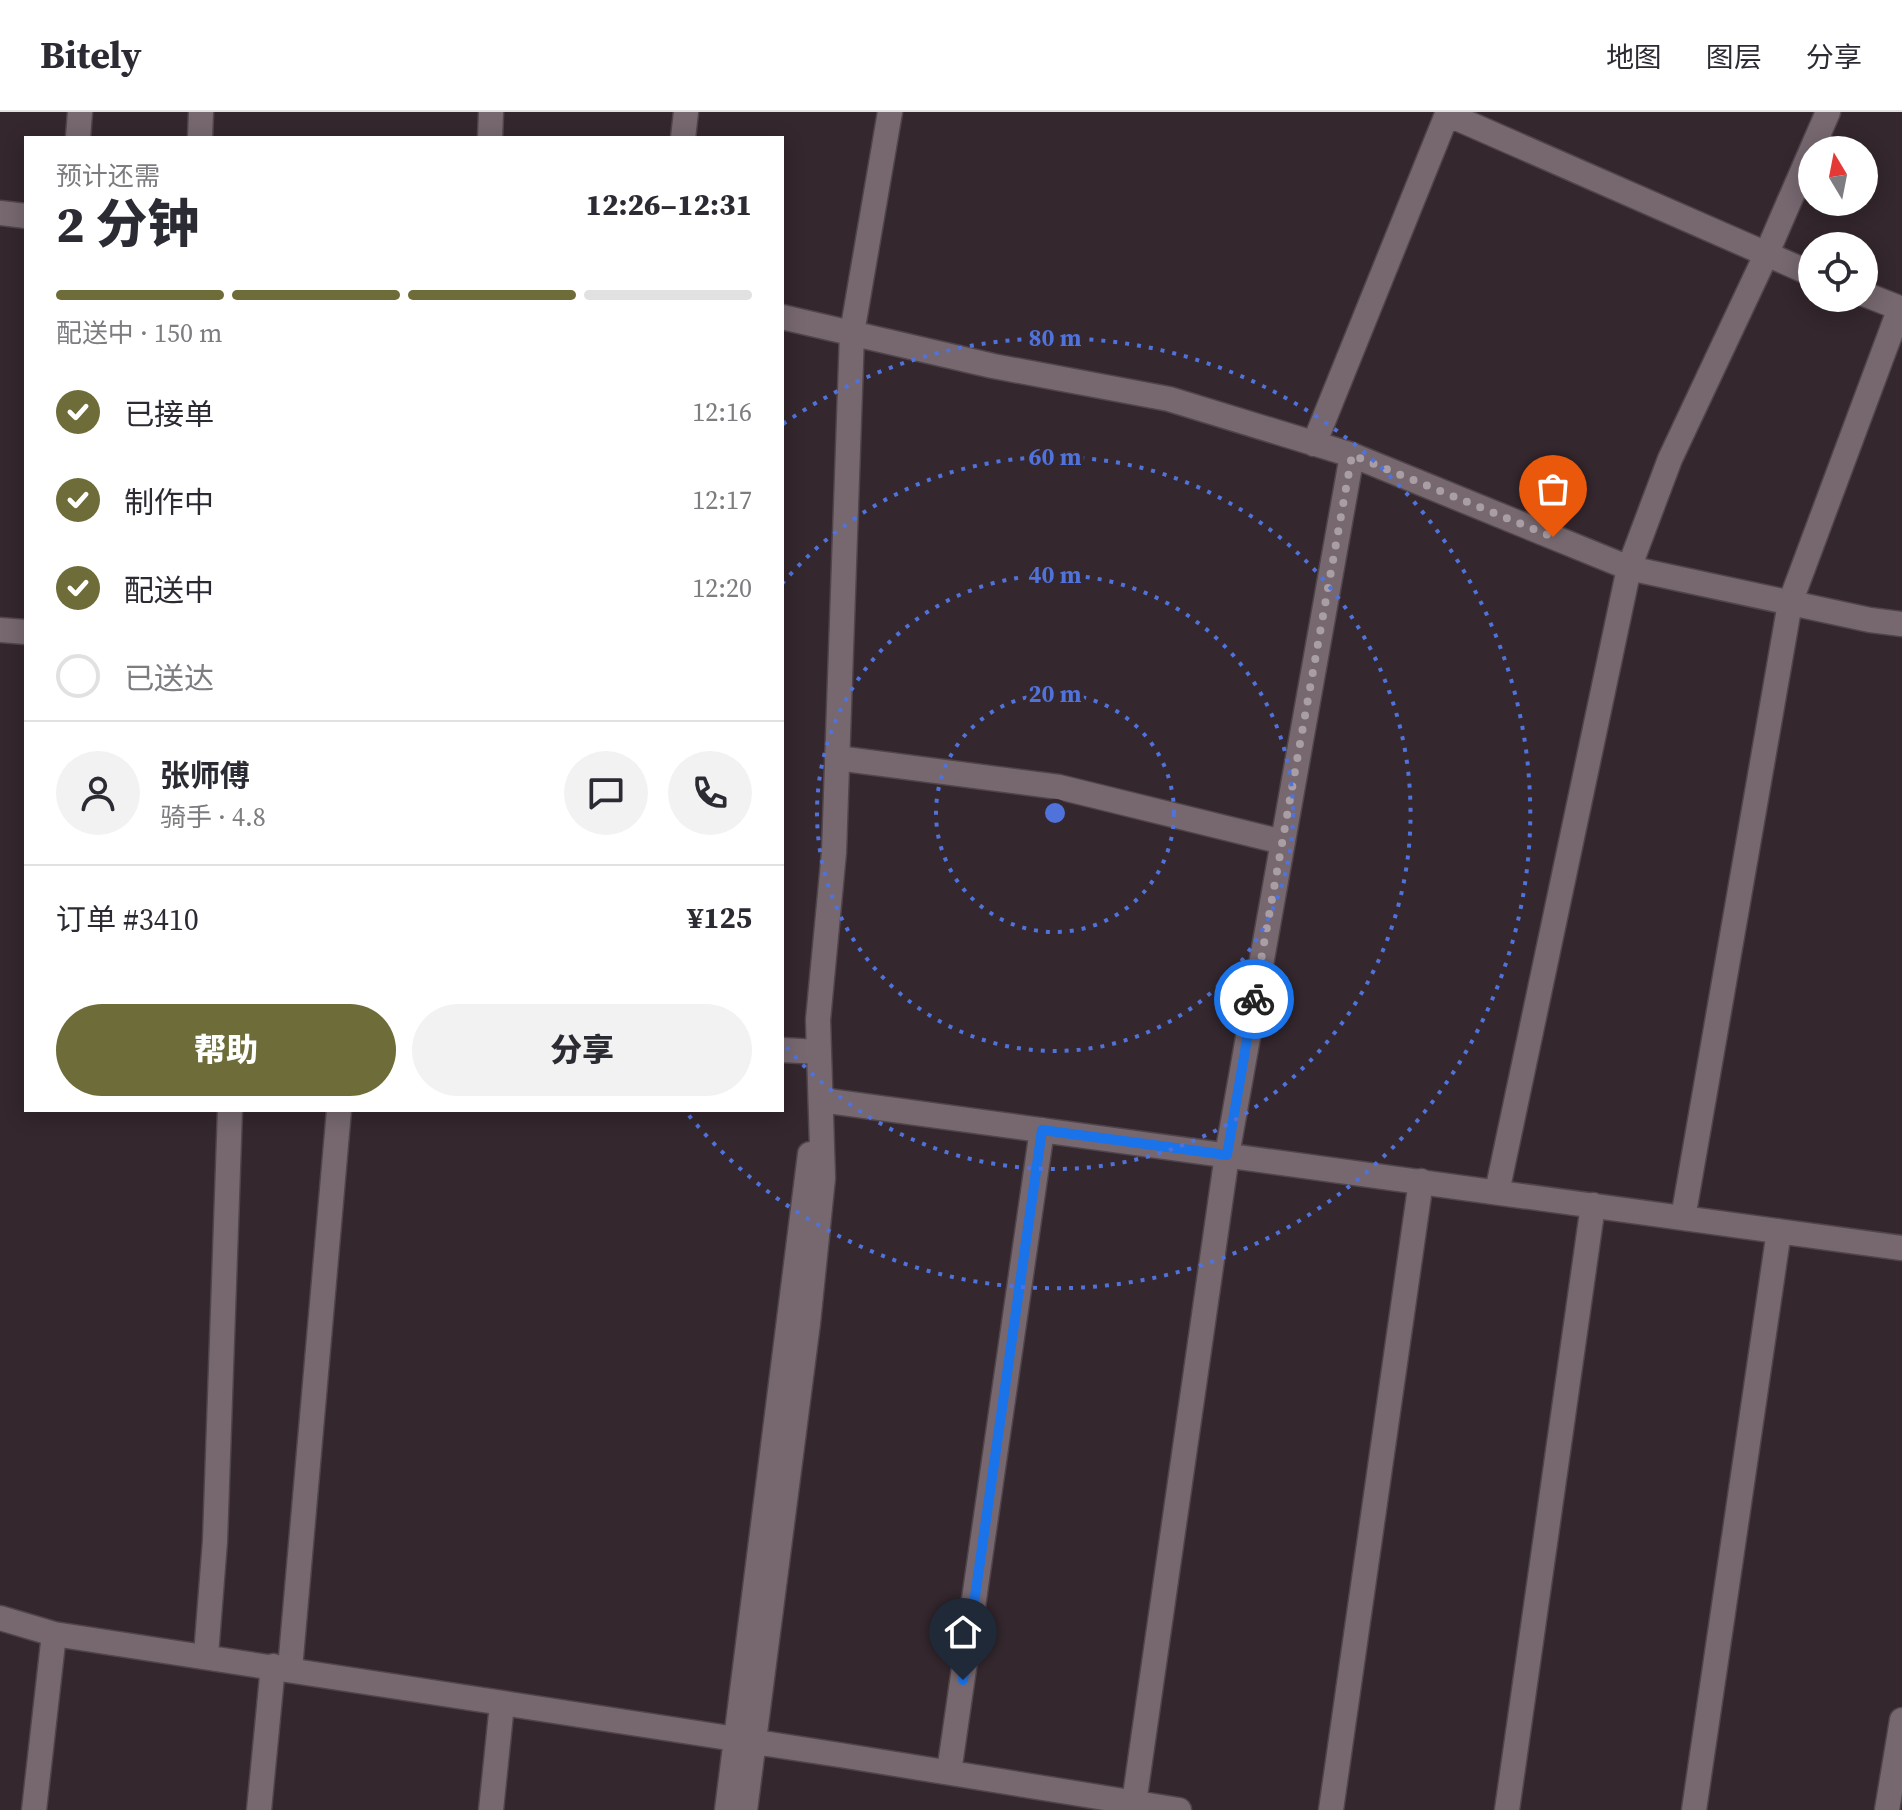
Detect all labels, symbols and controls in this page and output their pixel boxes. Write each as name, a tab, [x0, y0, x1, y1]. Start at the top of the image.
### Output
text: Bitely	[40, 29, 142, 81]
text: 地图	[1606, 38, 1662, 76]
text: 图层	[1706, 38, 1762, 76]
text: 分享	[1806, 38, 1862, 76]
north arrow	[1798, 136, 1878, 216]
map controls	[1798, 136, 1878, 312]
text: 预计还需	[56, 158, 160, 194]
text: 12:26–12:31	[585, 184, 752, 225]
text: 2 分钟	[56, 188, 200, 259]
button: locate	[1798, 232, 1878, 312]
text: 配送中 · 150 m	[56, 315, 222, 351]
text: 80 m	[1029, 321, 1082, 354]
icon: check	[56, 390, 100, 434]
text: 已接单	[124, 394, 214, 435]
text: 12:16	[692, 394, 752, 430]
text: 60 m	[1029, 440, 1082, 473]
pin	[1519, 455, 1587, 537]
icon: bag	[1531, 467, 1575, 511]
icon: check	[56, 478, 100, 522]
text: 制作中	[124, 482, 214, 523]
text: 12:17	[692, 482, 752, 518]
text: 40 m	[1029, 558, 1082, 591]
icon: check	[56, 566, 100, 610]
text: 配送中	[124, 570, 214, 611]
text: 12:20	[692, 570, 752, 606]
text: 已送达	[124, 658, 214, 699]
text: 20 m	[1029, 677, 1082, 710]
button: person	[56, 751, 140, 835]
button: chat	[564, 751, 648, 835]
button: phone	[668, 751, 752, 835]
text: 张师傅	[160, 755, 250, 796]
text: 骑手 · 4.8	[160, 799, 266, 835]
centre of rings	[1041, 799, 1069, 827]
text: ¥125	[687, 897, 752, 938]
text: 订单 #3410	[56, 899, 199, 940]
courier	[1214, 959, 1294, 1039]
icon: bike	[1232, 977, 1276, 1021]
button: 帮助	[56, 1004, 396, 1096]
button: 分享	[412, 1004, 752, 1096]
pin	[929, 1598, 997, 1680]
icon: home	[941, 1610, 985, 1654]

